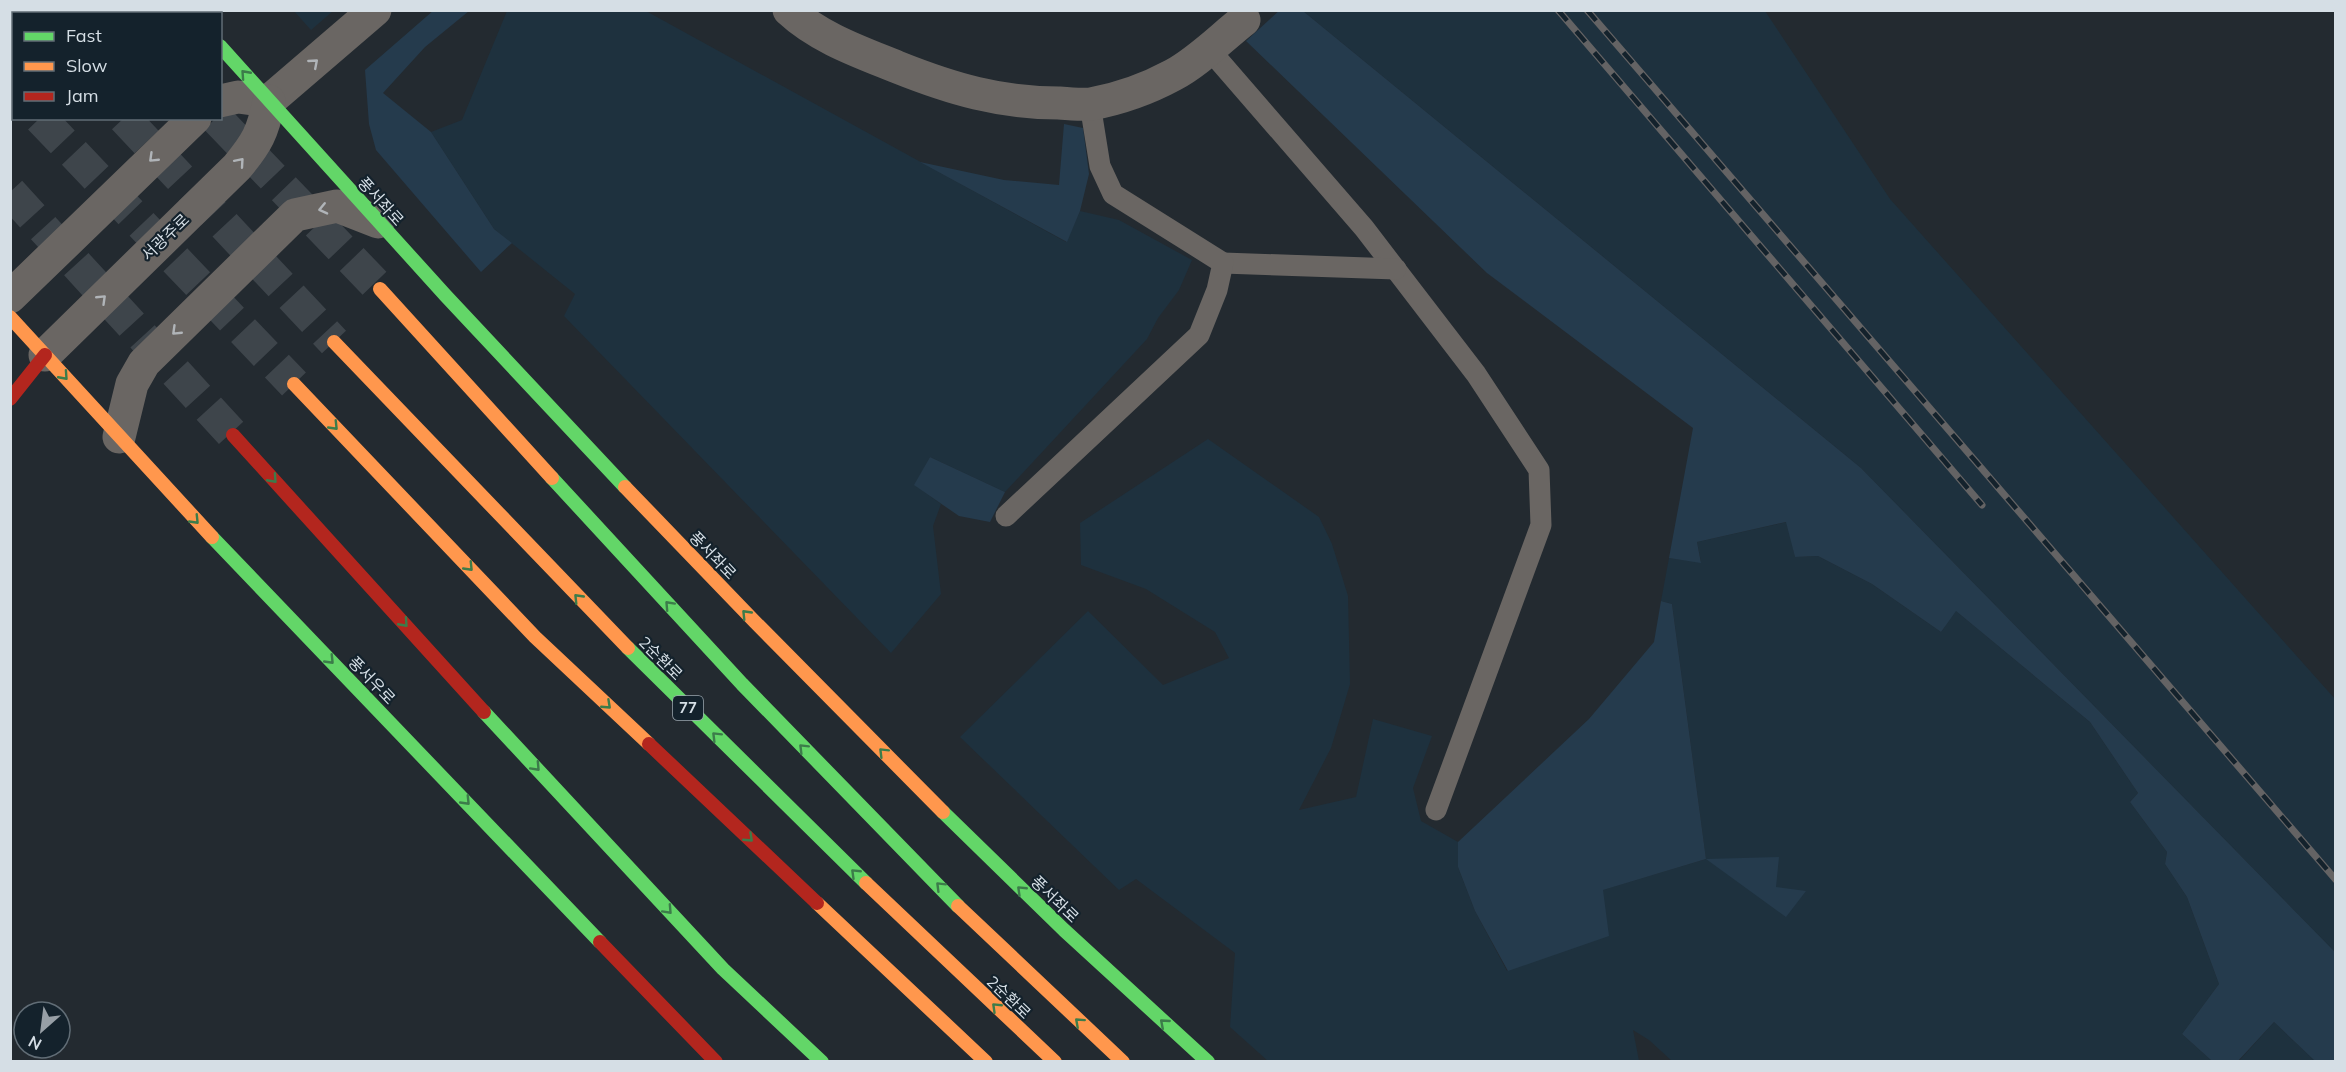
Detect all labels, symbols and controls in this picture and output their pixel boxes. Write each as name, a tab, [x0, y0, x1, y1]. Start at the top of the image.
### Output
legend	[12, 12, 222, 120]
text: Fast	[66, 24, 102, 47]
text: Slow	[66, 54, 108, 77]
one-way arrow	[307, 59, 318, 70]
one-way arrow	[241, 70, 252, 81]
text: Jam	[66, 84, 99, 107]
one-way arrow	[149, 151, 160, 162]
one-way arrow	[233, 158, 244, 169]
street label: 풍서좌로	[354, 172, 408, 230]
one-way arrow	[319, 202, 329, 215]
street label: 서광주로	[137, 209, 193, 265]
one-way arrow	[95, 295, 105, 306]
one-way arrow	[173, 324, 184, 335]
one-way arrow	[57, 369, 68, 379]
one-way arrow	[327, 419, 338, 430]
one-way arrow	[266, 472, 277, 482]
one-way arrow	[188, 512, 199, 523]
street label: 풍서좌로	[685, 527, 741, 583]
one-way arrow	[462, 561, 473, 571]
one-way arrow	[574, 595, 585, 605]
one-way arrow	[666, 602, 677, 613]
one-way arrow	[742, 610, 753, 620]
one-way arrow	[397, 616, 408, 627]
street label: 2순환로	[635, 632, 687, 684]
street label: 풍서우로	[344, 652, 400, 708]
one-way arrow	[323, 653, 334, 664]
road number: 77	[673, 696, 703, 720]
one-way arrow	[600, 697, 611, 708]
one-way arrow	[712, 733, 723, 743]
one-way arrow	[799, 744, 810, 755]
one-way arrow	[880, 749, 891, 760]
one-way arrow	[528, 759, 539, 770]
one-way arrow	[458, 793, 469, 804]
one-way arrow	[742, 831, 753, 842]
one-way arrow	[852, 869, 863, 880]
street label: 풍서좌로	[1027, 871, 1083, 927]
one-way arrow	[936, 883, 947, 894]
one-way arrow	[1018, 886, 1028, 897]
one-way arrow	[661, 903, 672, 913]
street label: 2순환로	[983, 971, 1035, 1023]
north arrow	[12, 1000, 72, 1060]
one-way arrow	[993, 1004, 1004, 1015]
one-way arrow	[1076, 1018, 1086, 1029]
one-way arrow	[1160, 1019, 1171, 1030]
text: N	[25, 1032, 45, 1055]

